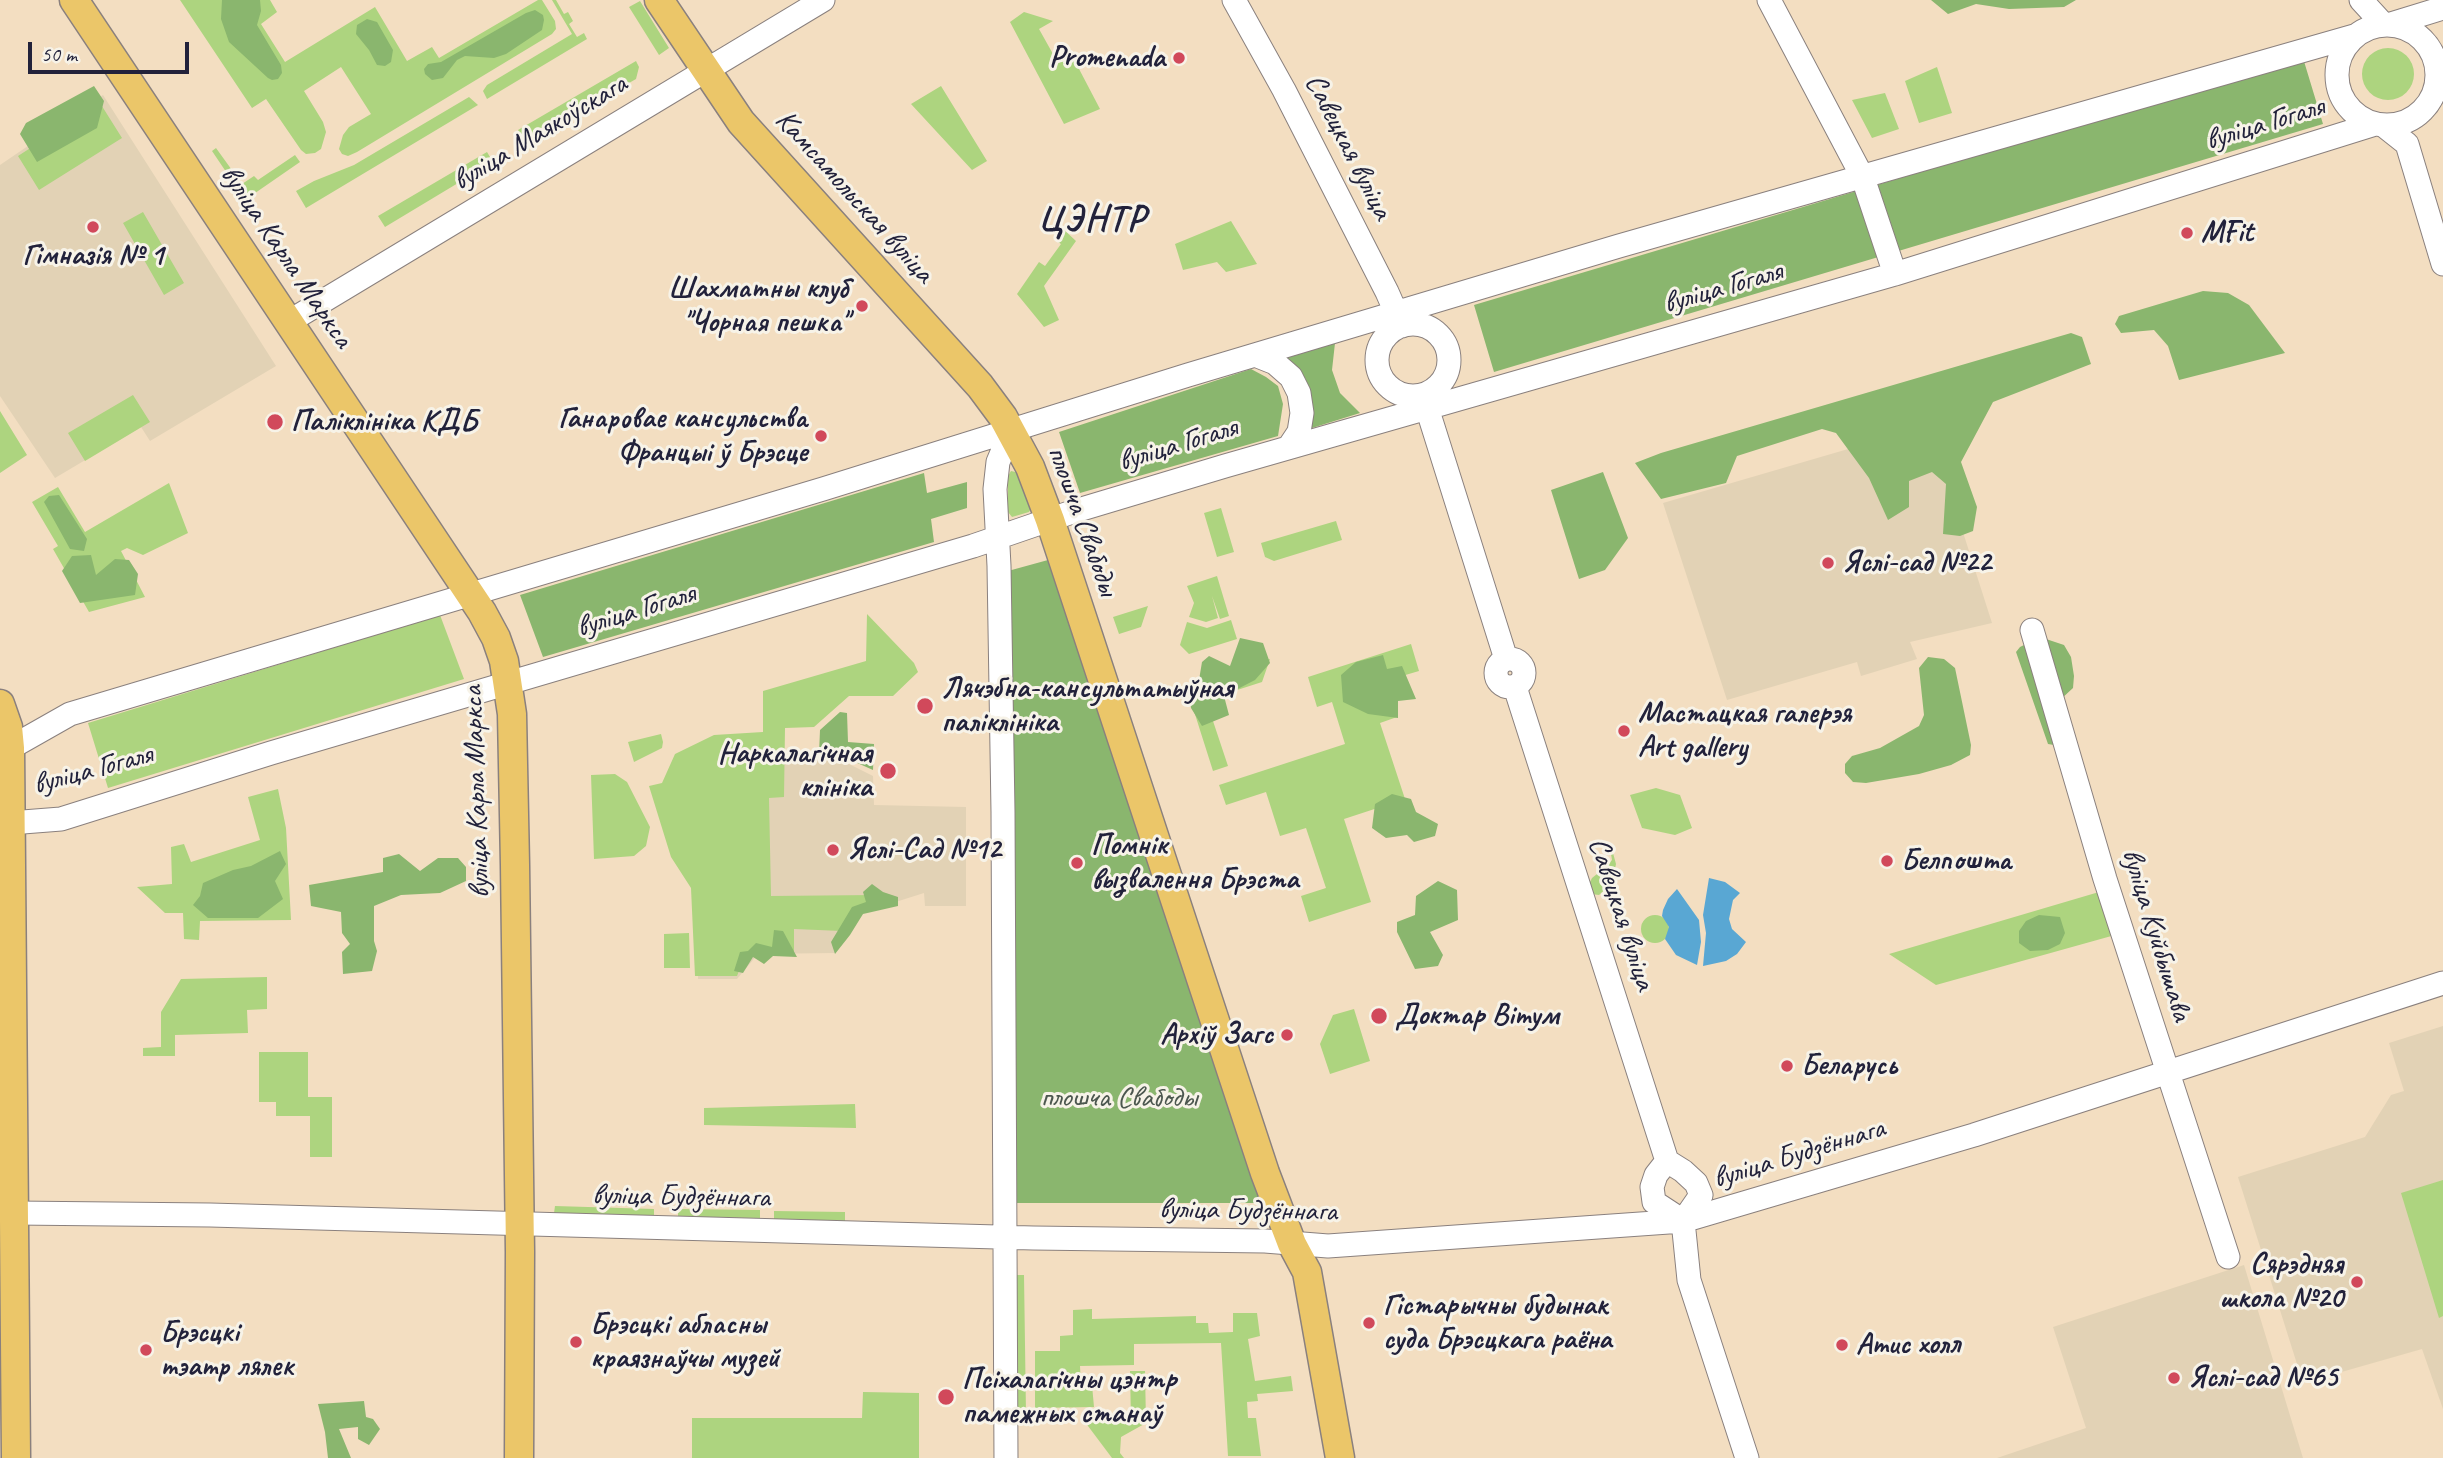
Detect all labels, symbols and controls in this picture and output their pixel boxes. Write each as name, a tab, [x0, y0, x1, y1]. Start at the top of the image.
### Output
scale bar	[32, 28, 192, 72]
place label: Promenada	[1049, 40, 1165, 76]
text: 50 m	[41, 41, 77, 67]
marker: Promenada	[1171, 50, 1187, 66]
street label: вуліца Маякоўскага	[446, 67, 634, 199]
street label: Савецкая вуліца	[1296, 68, 1400, 226]
street label: вуліца Гогаля	[2201, 89, 2329, 159]
street label: Камсамольская вуліца	[767, 103, 941, 291]
street label: вуліца Карла Маркса	[212, 159, 360, 355]
district label: ЦЭНТР	[1037, 198, 1147, 242]
place label: MFit	[2201, 215, 2253, 251]
marker: Гімназія № 1	[85, 219, 101, 235]
marker: MFit	[2179, 225, 2195, 241]
place label: Гімназія № 1	[22, 238, 164, 274]
street label: вуліца Гогаля	[1659, 254, 1787, 322]
place label: Шахматны клуб "Чорная пешка"	[668, 271, 848, 342]
marker: Шахматны клуб "Чорная пешка"	[854, 298, 870, 314]
place label: Ганаровае кансульства Францыі ў Брэсце	[558, 401, 807, 471]
place label: Паліклініка КДБ	[291, 404, 477, 440]
street label: вуліца Гогаля	[1114, 410, 1242, 480]
marker: Паліклініка КДБ	[265, 412, 285, 432]
marker: Ганаровае кансульства Францыі ў Брэсце	[813, 428, 829, 444]
street label: плошча Свабоды	[1038, 441, 1126, 601]
place label: Яслі-сад №22	[1842, 545, 1991, 581]
marker: Яслі-сад №22	[1820, 555, 1836, 571]
street label: вуліца Гогаля	[572, 576, 700, 646]
place label: Лячэбна-кансультатыўная паліклініка	[941, 671, 1233, 742]
street label: вуліца Карла Маркса	[455, 685, 499, 899]
marker: Лячэбна-кансультатыўная паліклініка	[915, 696, 935, 716]
place label: Мастацкая галерэя Art gallery	[1638, 696, 1851, 766]
marker: Мастацкая галерэя Art gallery	[1616, 723, 1632, 739]
place label: Наркалагічная клініка	[718, 736, 872, 806]
street label: вуліца Гогаля	[29, 737, 157, 803]
marker: Наркалагічная клініка	[878, 761, 898, 781]
place label: Помнік вызвалення Брэста	[1091, 828, 1298, 898]
place label: Яслі-Сад №12	[847, 832, 1001, 868]
street label: Савецкая вуліца	[1579, 833, 1663, 995]
marker: Яслі-Сад №12	[825, 842, 841, 858]
place label: Белпошта	[1901, 843, 2011, 879]
street label: вуліца Куйбышава	[2113, 844, 2199, 1026]
marker: Белпошта	[1879, 853, 1895, 869]
marker: Помнік вызвалення Брэста	[1069, 855, 1085, 871]
place label: Доктар Вітум	[1395, 998, 1559, 1034]
marker: Доктар Вітум	[1369, 1006, 1389, 1026]
place label: Архіў Загс	[1160, 1017, 1273, 1053]
marker: Архіў Загс	[1279, 1027, 1295, 1043]
place label: Беларусь	[1801, 1048, 1897, 1084]
marker: Беларусь	[1779, 1058, 1795, 1074]
park label: плошча Свабоды	[1041, 1080, 1197, 1116]
street label: вуліца Будзённага	[1709, 1111, 1889, 1197]
street label: вуліца Будзённага	[592, 1177, 770, 1217]
street label: вуліца Будзённага	[1159, 1191, 1337, 1231]
place label: Сярэдняя школа №20	[2219, 1247, 2343, 1318]
marker: Сярэдняя школа №20	[2349, 1274, 2365, 1290]
place label: Гістарычны будынак суда Брэсцкага раёна	[1383, 1288, 1611, 1358]
place label: Брэсцкі абласны краязнаўчы музей	[590, 1307, 779, 1378]
place label: Брэсцкі тэатр лялек	[160, 1315, 294, 1386]
marker: Гістарычны будынак суда Брэсцкага раёна	[1361, 1315, 1377, 1331]
place label: Атис холл	[1856, 1327, 1960, 1363]
marker: Брэсцкі абласны краязнаўчы музей	[568, 1334, 584, 1350]
marker: Атис холл	[1834, 1337, 1850, 1353]
marker: Брэсцкі тэатр лялек	[138, 1342, 154, 1358]
place label: Яслі-сад №65	[2188, 1360, 2337, 1396]
place label: Псіхалагічны цэнтр памежных станаў	[962, 1362, 1177, 1432]
marker: Яслі-сад №65	[2166, 1370, 2182, 1386]
marker: Псіхалагічны цэнтр памежных станаў	[936, 1387, 956, 1407]

